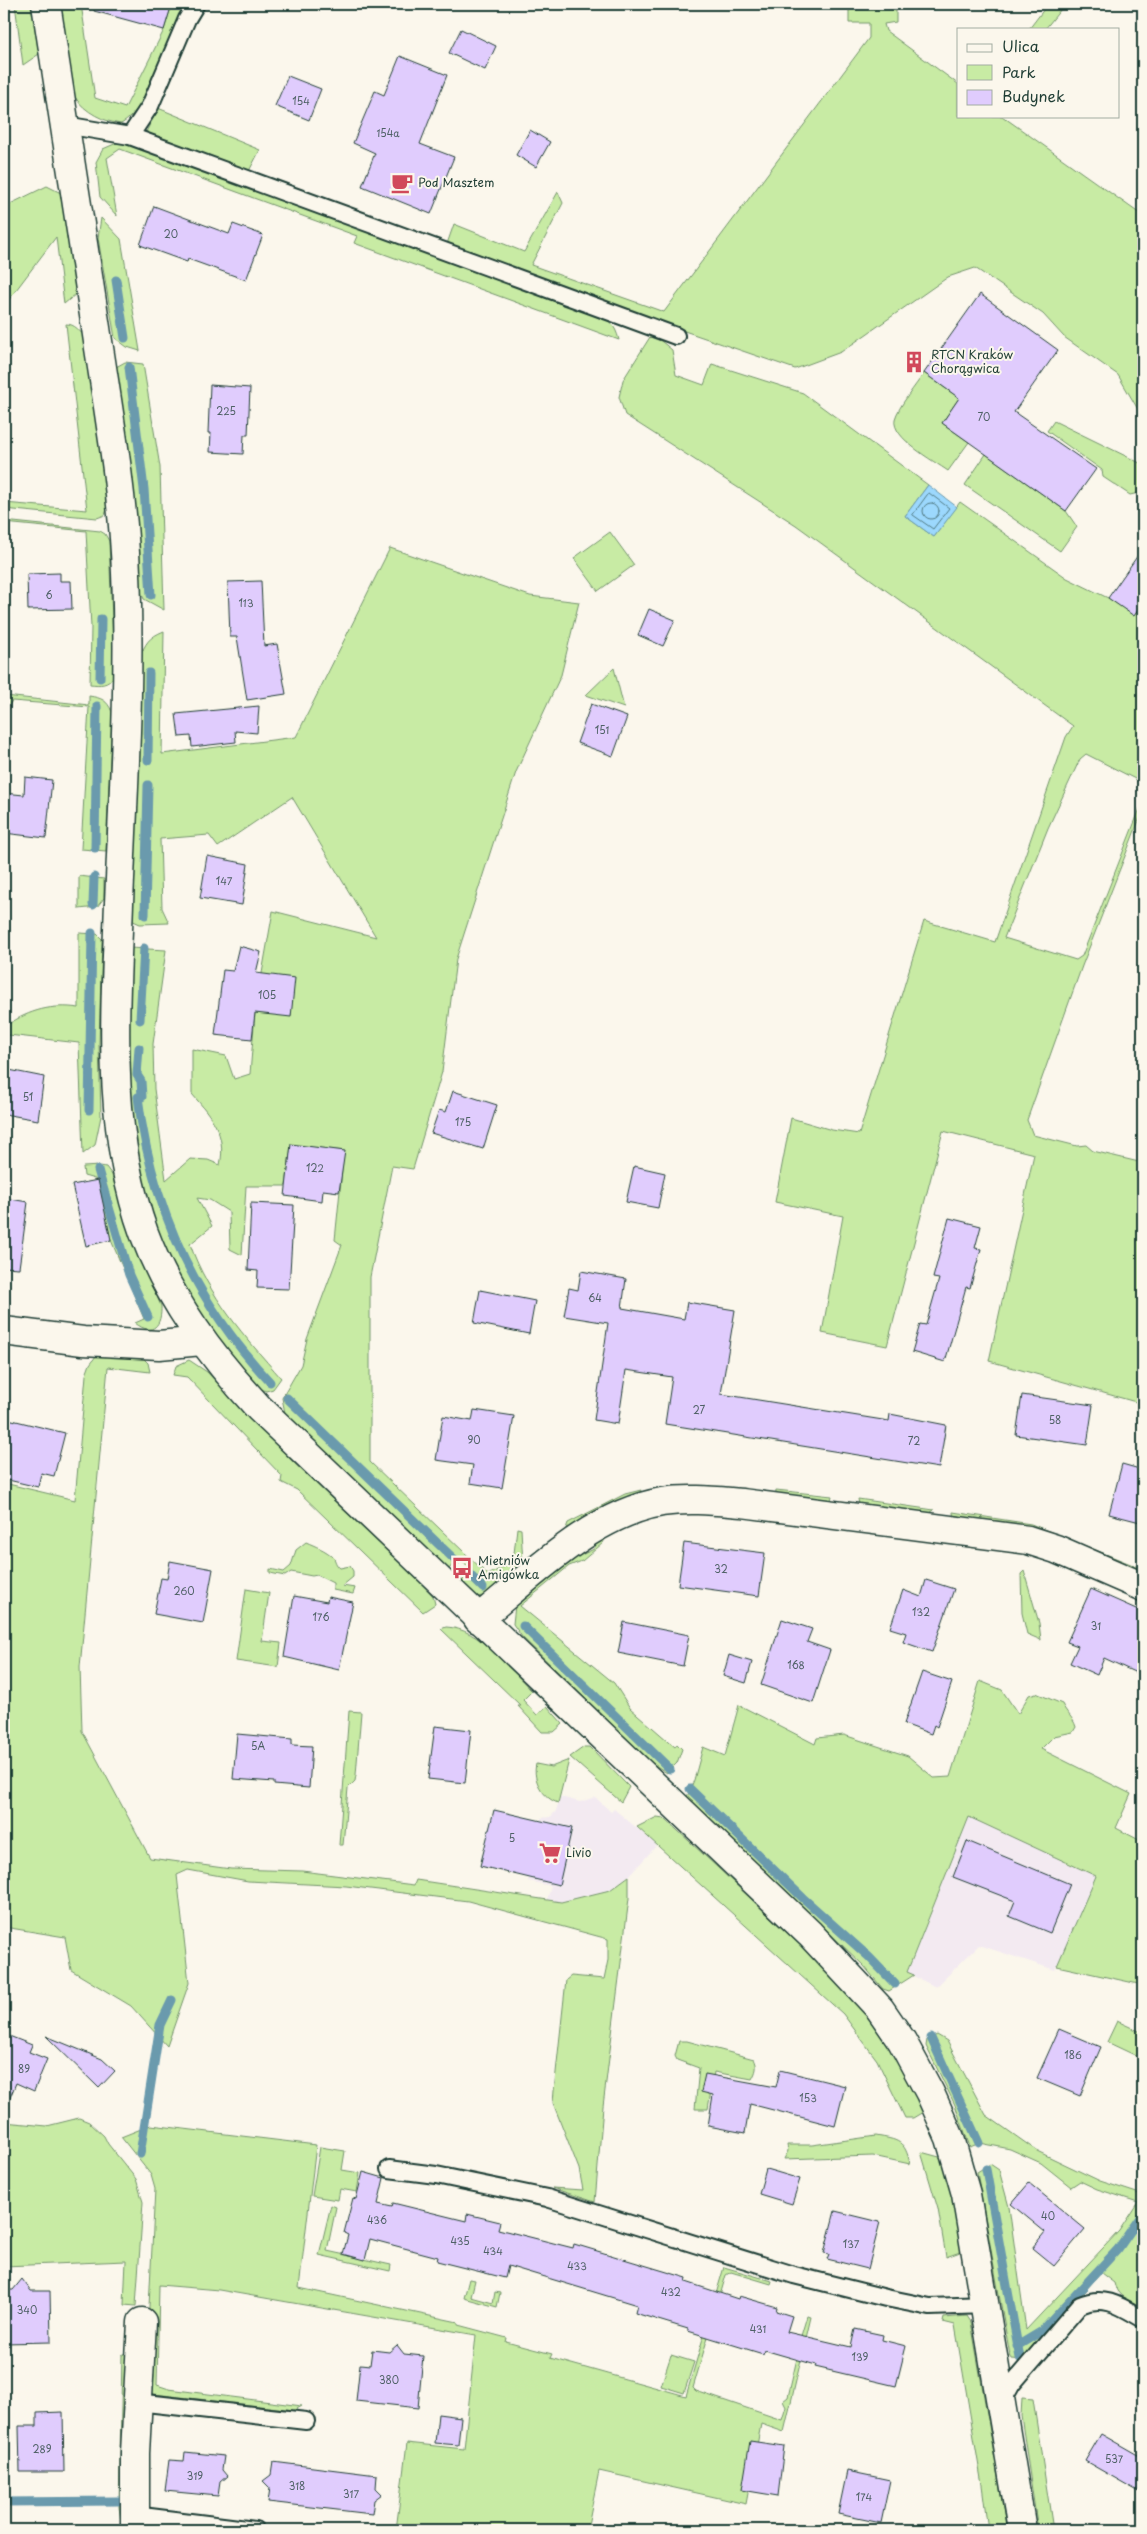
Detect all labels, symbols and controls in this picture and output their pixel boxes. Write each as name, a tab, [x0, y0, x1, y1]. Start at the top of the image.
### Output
legend	[957, 28, 1120, 118]
text: Ulica	[1002, 34, 1040, 57]
text: Park	[1002, 60, 1036, 83]
text: Budynek	[1002, 84, 1065, 107]
house number: 154	[292, 93, 310, 108]
house number: 154a	[376, 125, 400, 140]
cafe icon: Pod Masztem	[389, 170, 415, 196]
place label: Pod Masztem	[418, 173, 494, 191]
house number: 20	[164, 226, 178, 241]
place label: RTCN Kraków Chorągwica	[931, 345, 1013, 377]
building icon: RTCN Kraków Chorągwica	[901, 349, 927, 375]
house number: 225	[216, 403, 236, 418]
house number: 70	[978, 409, 990, 424]
house number: 6	[45, 587, 53, 602]
house number: 113	[238, 595, 254, 610]
house number: 151	[595, 722, 609, 737]
house number: 147	[216, 873, 233, 888]
house number: 105	[258, 987, 276, 1002]
house number: 51	[23, 1089, 33, 1104]
house number: 175	[455, 1114, 471, 1129]
house number: 122	[306, 1160, 324, 1175]
house number: 64	[588, 1290, 602, 1305]
house number: 27	[693, 1402, 706, 1417]
house number: 58	[1049, 1412, 1061, 1427]
house number: 90	[467, 1432, 481, 1447]
house number: 72	[908, 1433, 920, 1448]
place label: Mietniów Amigówka	[478, 1551, 540, 1583]
bus stop icon: Mietniów Amigówka	[449, 1555, 475, 1581]
house number: 32	[714, 1561, 728, 1576]
house number: 260	[173, 1583, 195, 1598]
house number: 132	[912, 1604, 930, 1619]
house number: 176	[313, 1609, 329, 1624]
house number: 31	[1091, 1618, 1101, 1633]
house number: 168	[787, 1657, 805, 1672]
house number: 5A	[251, 1738, 265, 1753]
house number: 5	[509, 1830, 515, 1845]
supermarket icon: Livio	[537, 1840, 563, 1866]
place label: Livio	[566, 1843, 592, 1861]
house number: 186	[1064, 2047, 1082, 2062]
house number: 89	[18, 2061, 30, 2076]
house number: 153	[799, 2090, 817, 2105]
house number: 40	[1041, 2208, 1055, 2223]
house number: 436	[367, 2212, 387, 2227]
house number: 435	[450, 2233, 470, 2248]
house number: 137	[843, 2236, 860, 2251]
house number: 434	[483, 2243, 503, 2258]
house number: 433	[567, 2258, 587, 2273]
house number: 432	[661, 2284, 681, 2299]
house number: 340	[17, 2302, 37, 2317]
house number: 431	[750, 2321, 767, 2336]
house number: 139	[852, 2349, 869, 2364]
house number: 380	[379, 2372, 399, 2387]
house number: 289	[32, 2441, 52, 2456]
house number: 537	[1105, 2451, 1124, 2466]
house number: 319	[187, 2468, 203, 2483]
house number: 318	[289, 2478, 305, 2493]
house number: 317	[343, 2486, 359, 2501]
house number: 174	[856, 2489, 873, 2504]

